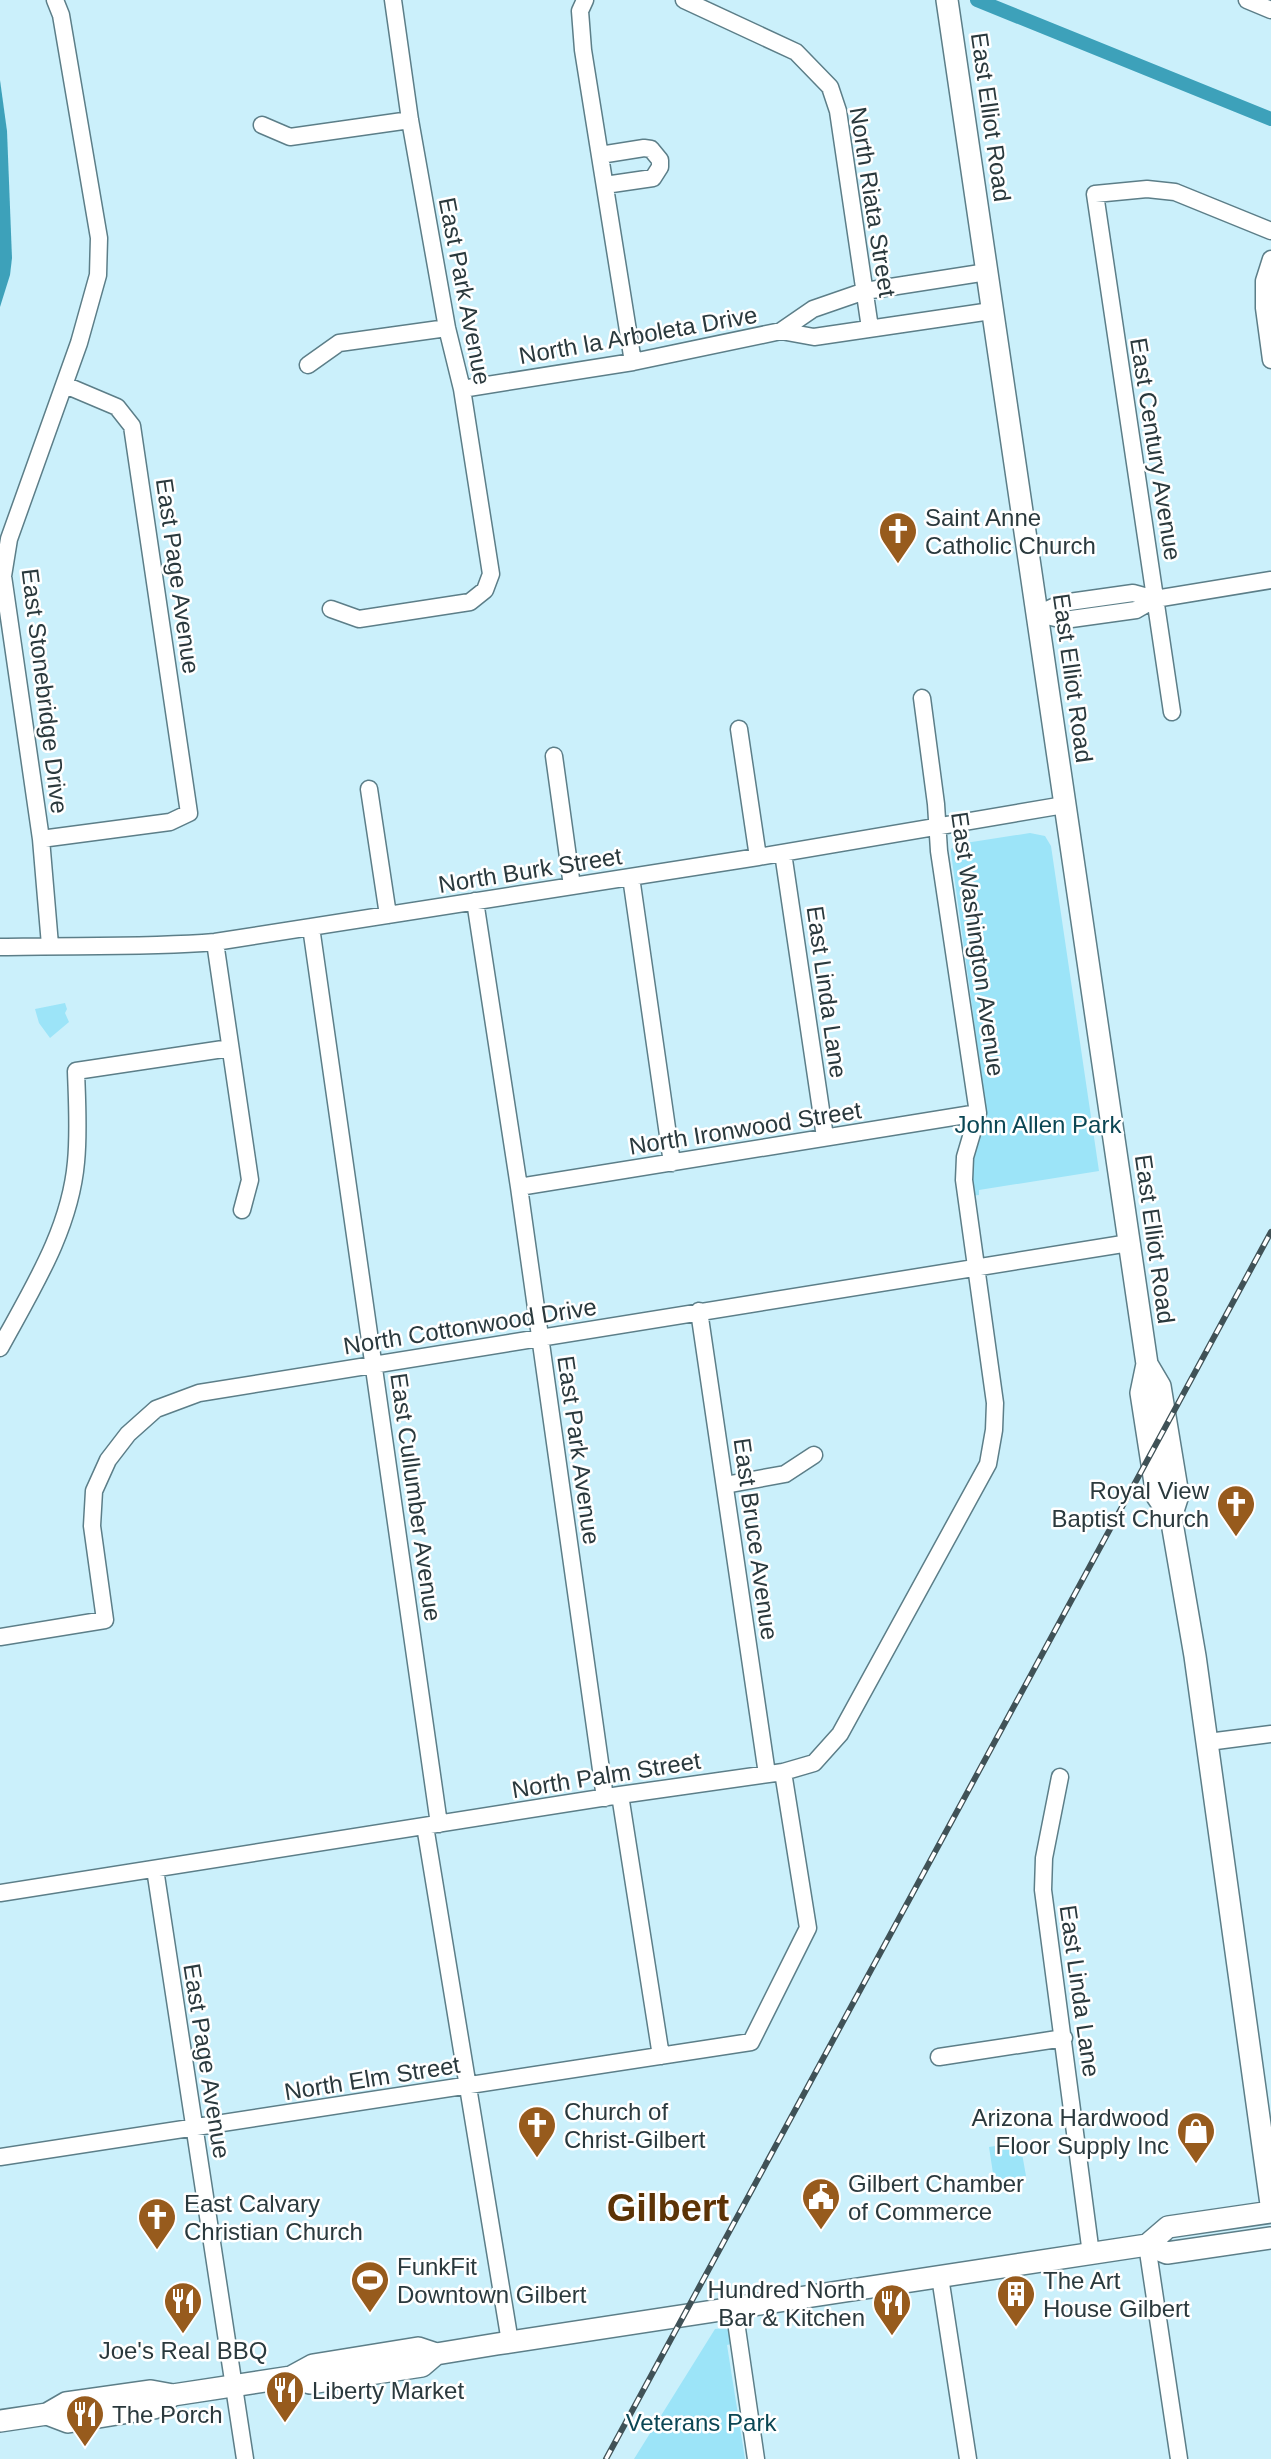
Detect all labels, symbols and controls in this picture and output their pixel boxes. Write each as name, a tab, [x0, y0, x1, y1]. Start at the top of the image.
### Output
street label: East Elliot Road	[966, 31, 1016, 203]
street label: North Riata Street	[845, 105, 901, 299]
street label: East Park Avenue	[434, 195, 496, 387]
street label: North la Arboleta Drive	[517, 301, 759, 369]
street label: East Century Avenue	[1125, 336, 1187, 562]
street label: East Page Avenue	[151, 477, 205, 675]
place label: Saint Anne Catholic Church	[925, 504, 1096, 559]
church icon: Saint Anne Catholic Church	[877, 510, 919, 565]
street label: East Stonebridge Drive	[17, 567, 73, 815]
street label: East Elliot Road	[1048, 592, 1098, 764]
street label: East Washington Avenue	[946, 810, 1010, 1078]
street label: North Burk Street	[436, 842, 624, 898]
street label: East Linda Lane	[802, 904, 852, 1080]
street label: North Ironwood Street	[627, 1096, 863, 1160]
park label: John Allen Park	[955, 1111, 1122, 1138]
street label: East Elliot Road	[1130, 1153, 1180, 1325]
street label: North Cottonwood Drive	[341, 1293, 599, 1359]
street label: East Park Avenue	[552, 1354, 606, 1546]
street label: East Cullumber Avenue	[385, 1371, 447, 1623]
street label: East Bruce Avenue	[728, 1436, 784, 1642]
place label: Royal View Baptist Church	[1052, 1477, 1210, 1532]
church icon: Royal View Baptist Church	[1215, 1483, 1257, 1538]
street label: North Palm Street	[510, 1747, 703, 1803]
street label: East Linda Lane	[1055, 1903, 1105, 2079]
street label: East Page Avenue	[178, 1962, 236, 2160]
street label: North Elm Street	[282, 2051, 462, 2105]
place label: Church of Christ-Gilbert	[564, 2098, 706, 2153]
church icon: Church of Christ-Gilbert	[516, 2104, 558, 2159]
place label: Arizona Hardwood Floor Supply Inc	[972, 2104, 1169, 2159]
shop icon: Arizona Hardwood Floor Supply Inc	[1175, 2110, 1217, 2165]
place label: Gilbert Chamber of Commerce	[848, 2170, 1024, 2225]
public building icon: Gilbert Chamber of Commerce	[800, 2176, 842, 2231]
district label: Gilbert	[607, 2187, 730, 2229]
place label: East Calvary Christian Church	[184, 2190, 363, 2245]
church icon: East Calvary Christian Church	[136, 2196, 178, 2251]
place label: FunkFit Downtown Gilbert	[397, 2253, 587, 2308]
sports icon: FunkFit Downtown Gilbert	[349, 2259, 391, 2314]
place label: The Art House Gilbert	[1043, 2267, 1190, 2322]
building icon: The Art House Gilbert	[995, 2273, 1037, 2328]
place label: Hundred North Bar & Kitchen	[708, 2276, 865, 2331]
restaurant icon: Joe's Real BBQ	[162, 2280, 204, 2335]
restaurant icon: Hundred North Bar & Kitchen	[871, 2282, 913, 2337]
place label: Joe's Real BBQ	[99, 2337, 267, 2364]
restaurant icon: Liberty Market	[264, 2369, 306, 2424]
place label: Liberty Market	[312, 2377, 464, 2404]
restaurant icon: The Porch	[64, 2393, 106, 2448]
place label: The Porch	[112, 2401, 223, 2428]
park label: Veterans Park	[626, 2409, 777, 2436]

